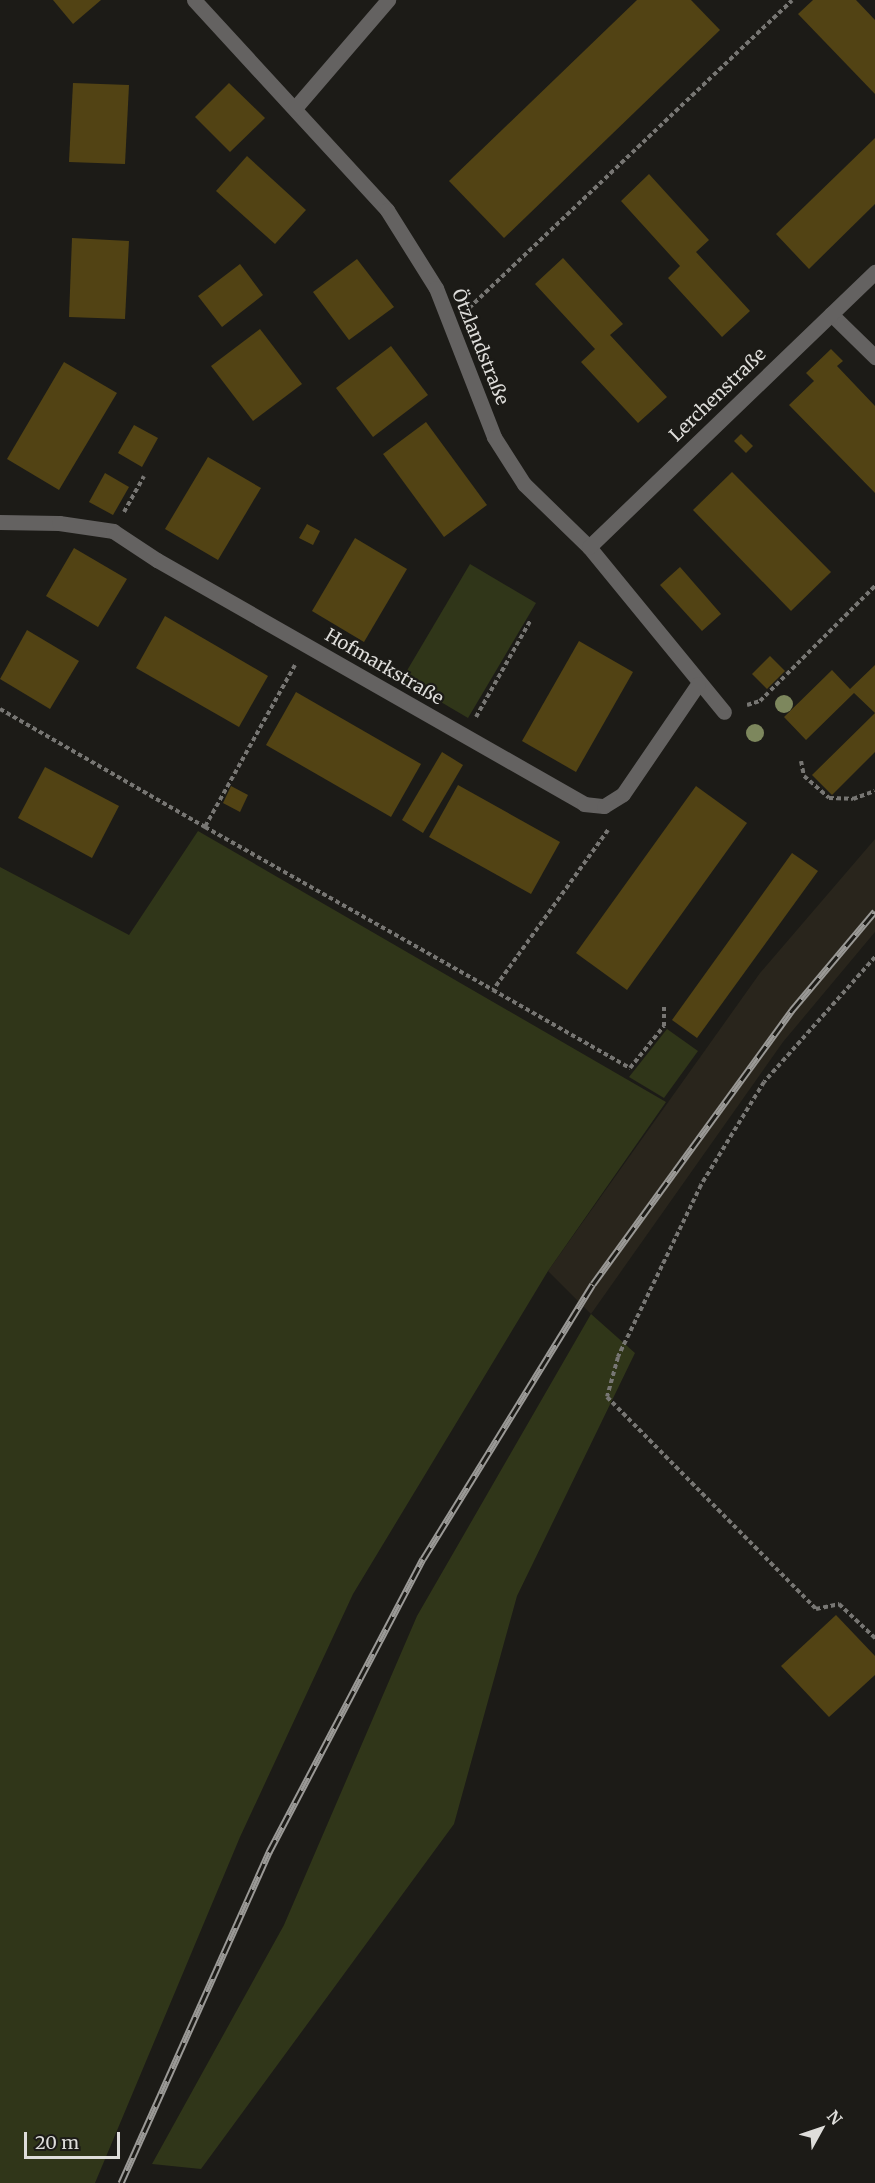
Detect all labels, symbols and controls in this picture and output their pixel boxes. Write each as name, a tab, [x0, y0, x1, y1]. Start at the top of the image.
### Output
street label: Ötzlandstraße	[447, 286, 513, 408]
street label: Lerchenstraße	[665, 344, 771, 446]
street label: Hofmarkstraße	[321, 624, 447, 710]
north arrow	[791, 2099, 851, 2159]
text: N	[823, 2106, 847, 2129]
scale bar	[27, 2120, 123, 2158]
text: 20 m	[35, 2131, 79, 2154]

